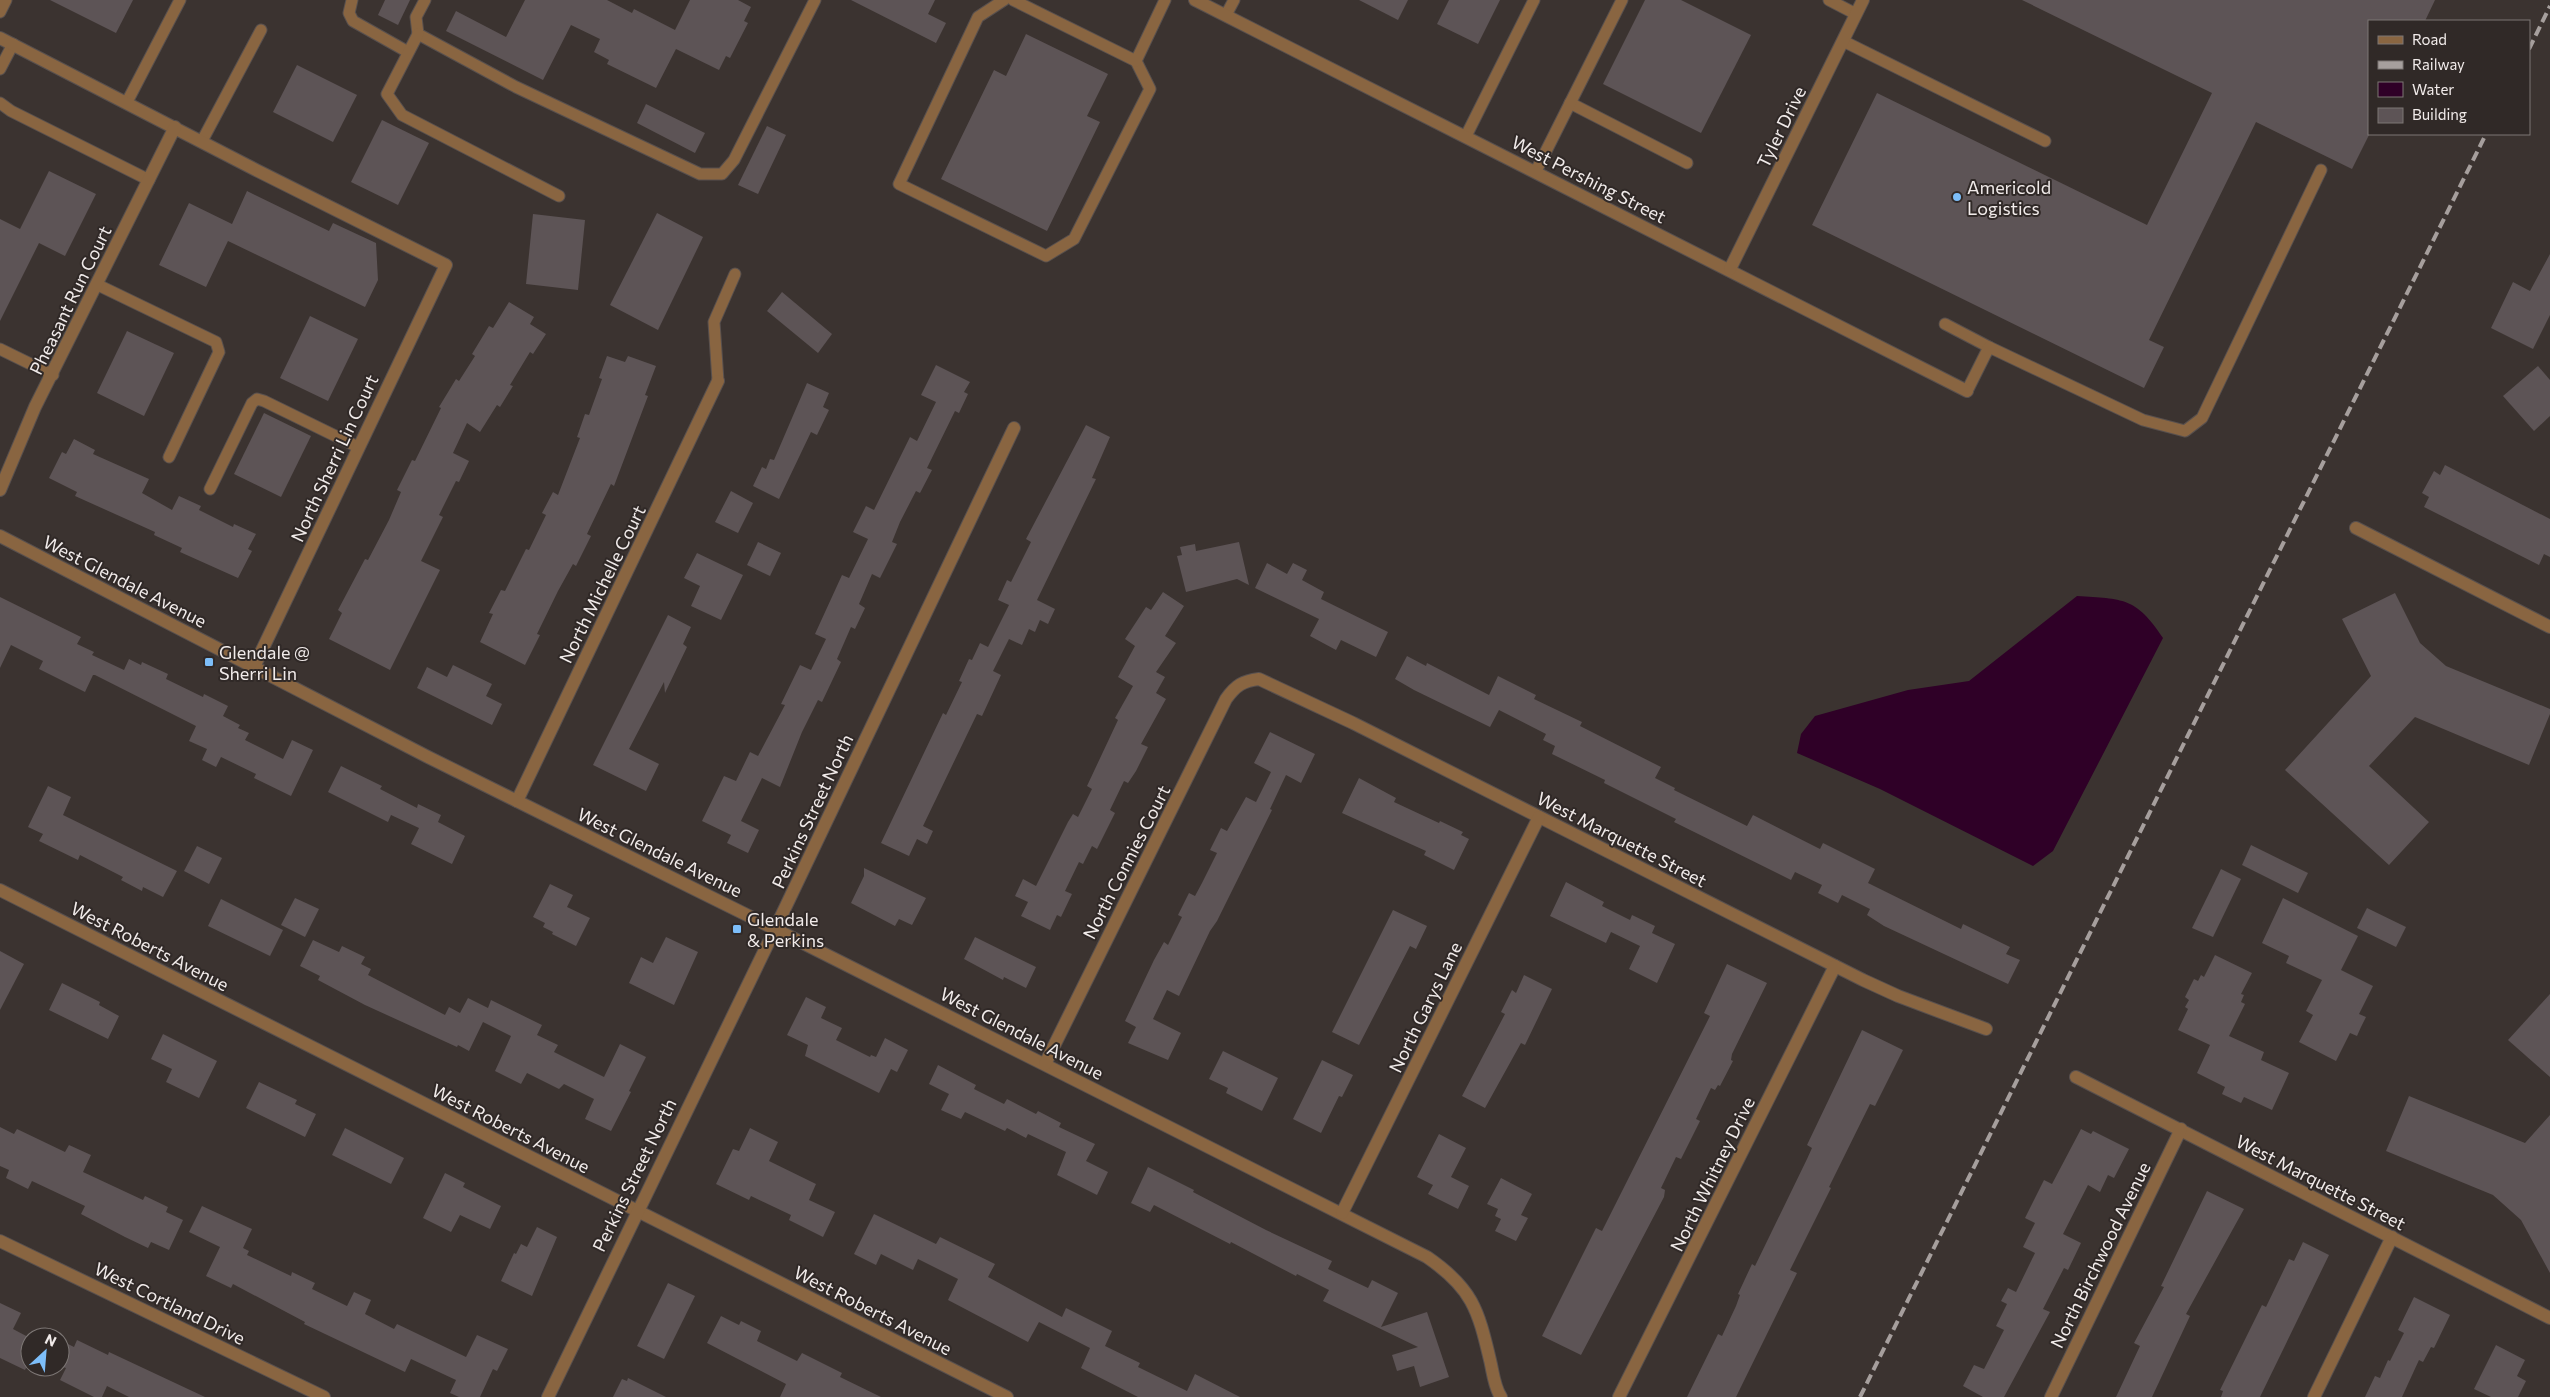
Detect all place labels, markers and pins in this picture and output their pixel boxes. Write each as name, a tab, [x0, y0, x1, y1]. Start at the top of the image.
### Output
place label: Americold Logistics	[1967, 176, 2051, 219]
marker: Americold Logistics	[1951, 191, 1963, 203]
place label: Glendale @ Sherri Lin	[219, 641, 310, 684]
marker: Glendale @ Sherri Lin	[203, 656, 215, 668]
place label: Glendale & Perkins	[747, 908, 824, 951]
marker: Glendale & Perkins	[731, 923, 743, 935]

